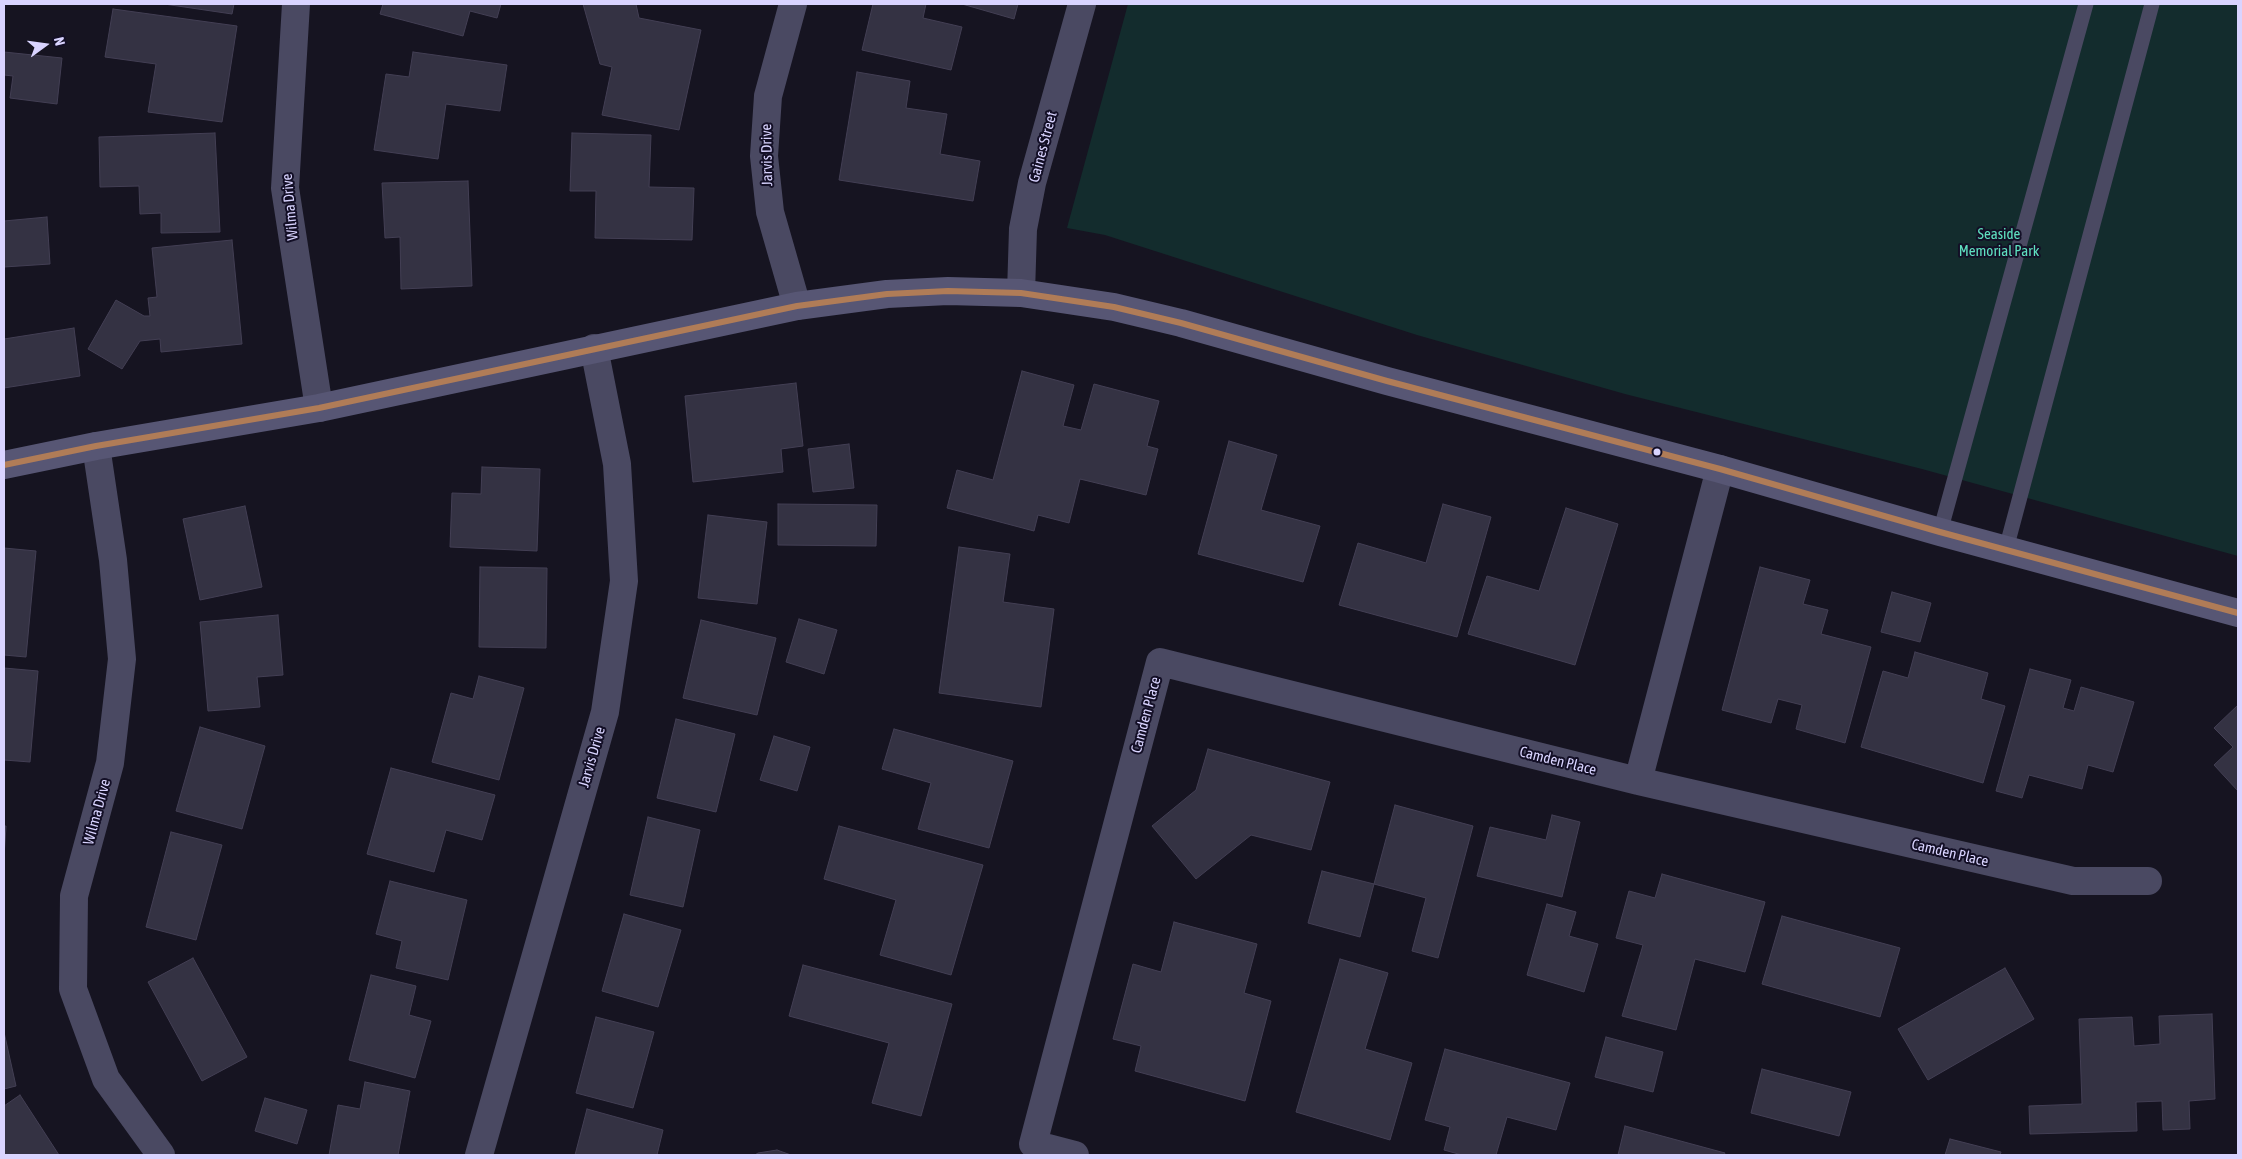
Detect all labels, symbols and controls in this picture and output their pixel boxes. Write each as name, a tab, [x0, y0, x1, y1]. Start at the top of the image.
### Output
north arrow	[20, 20, 70, 70]
text: N	[51, 35, 68, 47]
street label: Gaines Street	[1025, 110, 1061, 184]
street label: Jarvis Drive	[757, 124, 777, 186]
street label: Wilma Drive	[278, 173, 302, 241]
park label: Seaside Memorial Park	[1959, 225, 2039, 260]
unlabelled marker	[1652, 447, 1662, 457]
street label: Camden Place	[1127, 675, 1165, 755]
street label: Jarvis Drive	[575, 725, 609, 789]
street label: Camden Place	[1518, 743, 1598, 779]
street label: Wilma Drive	[80, 777, 114, 847]
street label: Camden Place	[1910, 835, 1990, 871]

